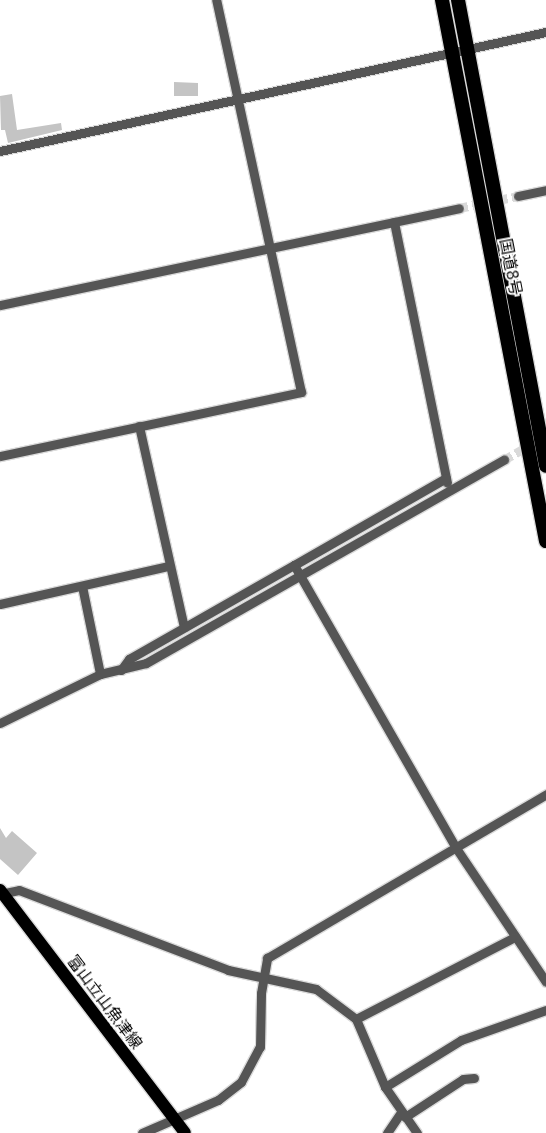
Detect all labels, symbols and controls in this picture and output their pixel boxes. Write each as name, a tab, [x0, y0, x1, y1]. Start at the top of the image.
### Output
street label: 国道8号	[496, 237, 526, 297]
street label: 富山立山魚津線	[64, 951, 146, 1053]

